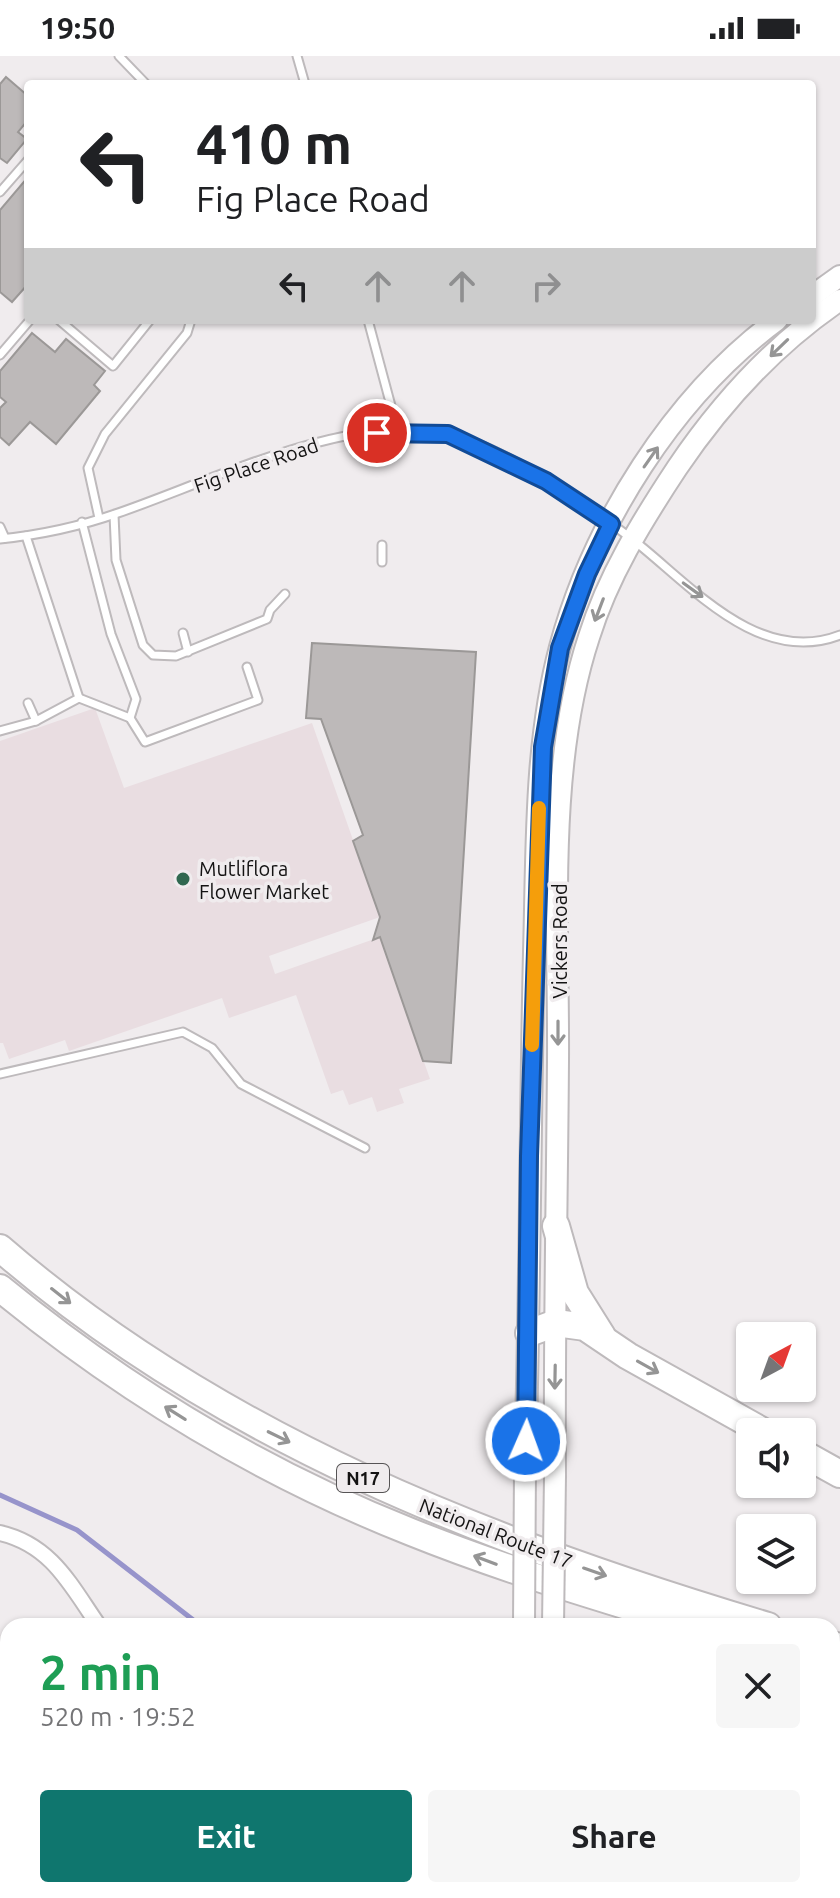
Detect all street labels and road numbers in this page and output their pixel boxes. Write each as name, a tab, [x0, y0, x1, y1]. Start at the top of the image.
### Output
street label: Fig Place Road	[191, 433, 321, 497]
street label: Vickers Road	[548, 883, 571, 999]
road number: N17	[337, 1464, 389, 1492]
street label: National Route 17	[416, 1493, 576, 1573]

